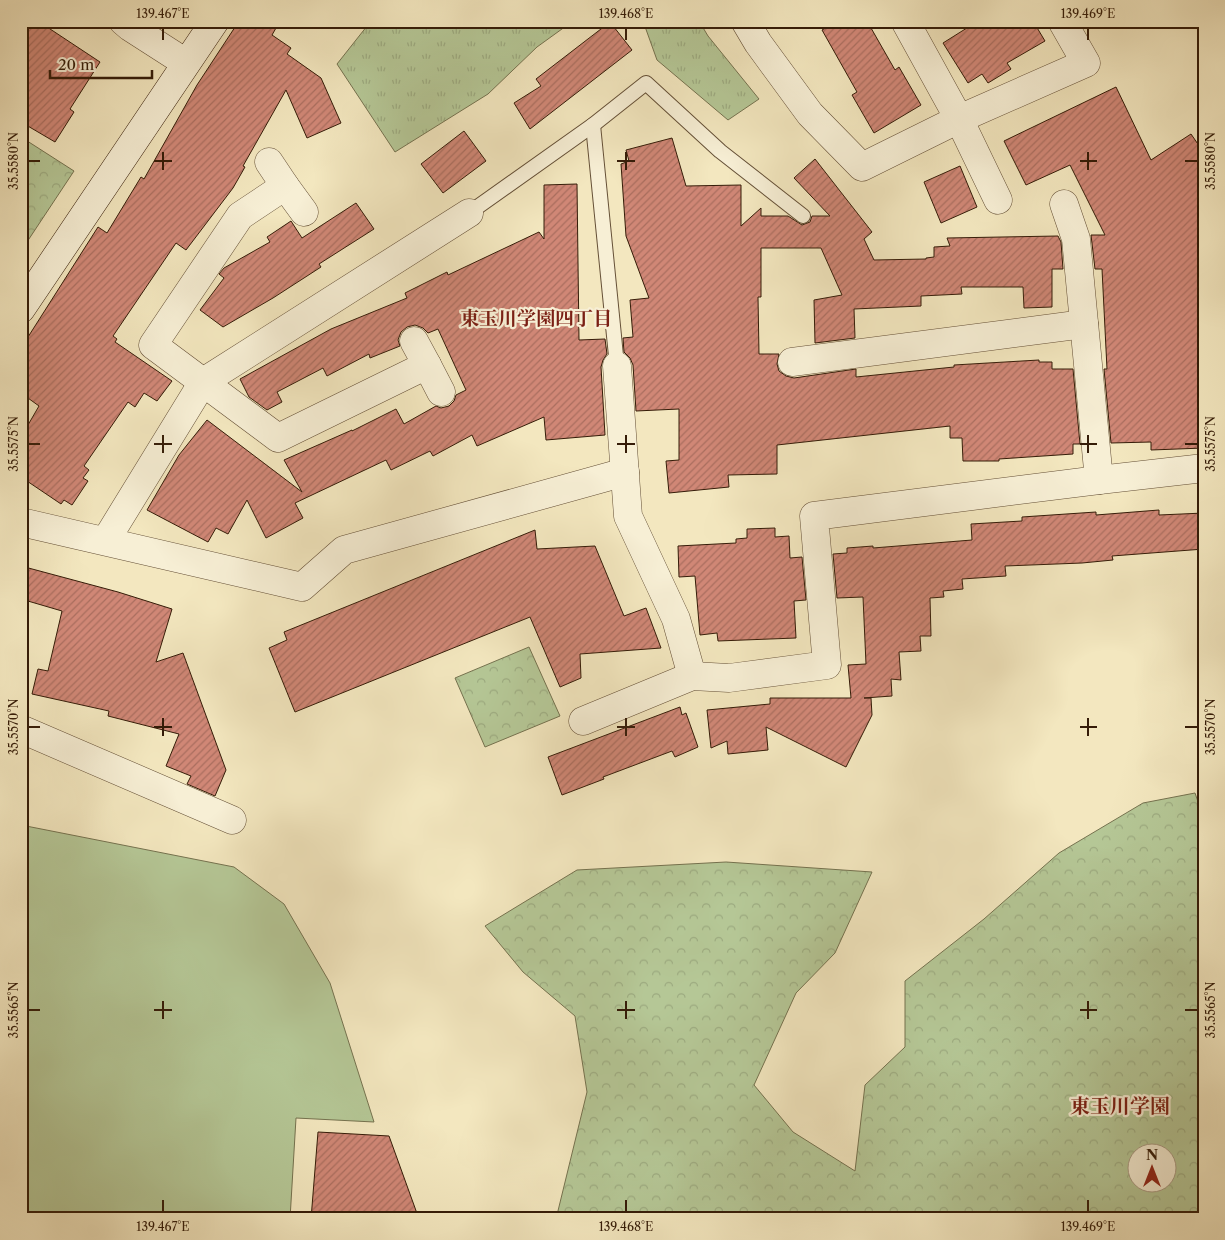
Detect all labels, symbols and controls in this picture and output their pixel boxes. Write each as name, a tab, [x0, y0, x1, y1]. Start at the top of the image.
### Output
text: 139.467°E	[136, 6, 190, 21]
text: 139.468°E	[599, 6, 653, 21]
text: 139.469°E	[1061, 6, 1115, 21]
scale bar	[50, 48, 152, 80]
text: 20 m	[58, 55, 94, 74]
text: 35.5580°N	[6, 132, 21, 190]
text: 35.5580°N	[1203, 132, 1218, 190]
district label: 東玉川学園四丁目	[460, 307, 612, 330]
text: 35.5575°N	[6, 416, 21, 472]
text: 35.5575°N	[1203, 416, 1218, 472]
text: 35.5570°N	[6, 699, 21, 755]
text: 35.5570°N	[1203, 699, 1218, 755]
text: 35.5565°N	[6, 982, 21, 1038]
text: 35.5565°N	[1203, 982, 1218, 1038]
district label: 東玉川学園	[1070, 1094, 1170, 1118]
north arrow	[1128, 1142, 1178, 1192]
text: N	[1146, 1146, 1158, 1164]
text: 139.467°E	[136, 1219, 190, 1234]
text: 139.468°E	[599, 1219, 653, 1234]
text: 139.469°E	[1061, 1219, 1115, 1234]

